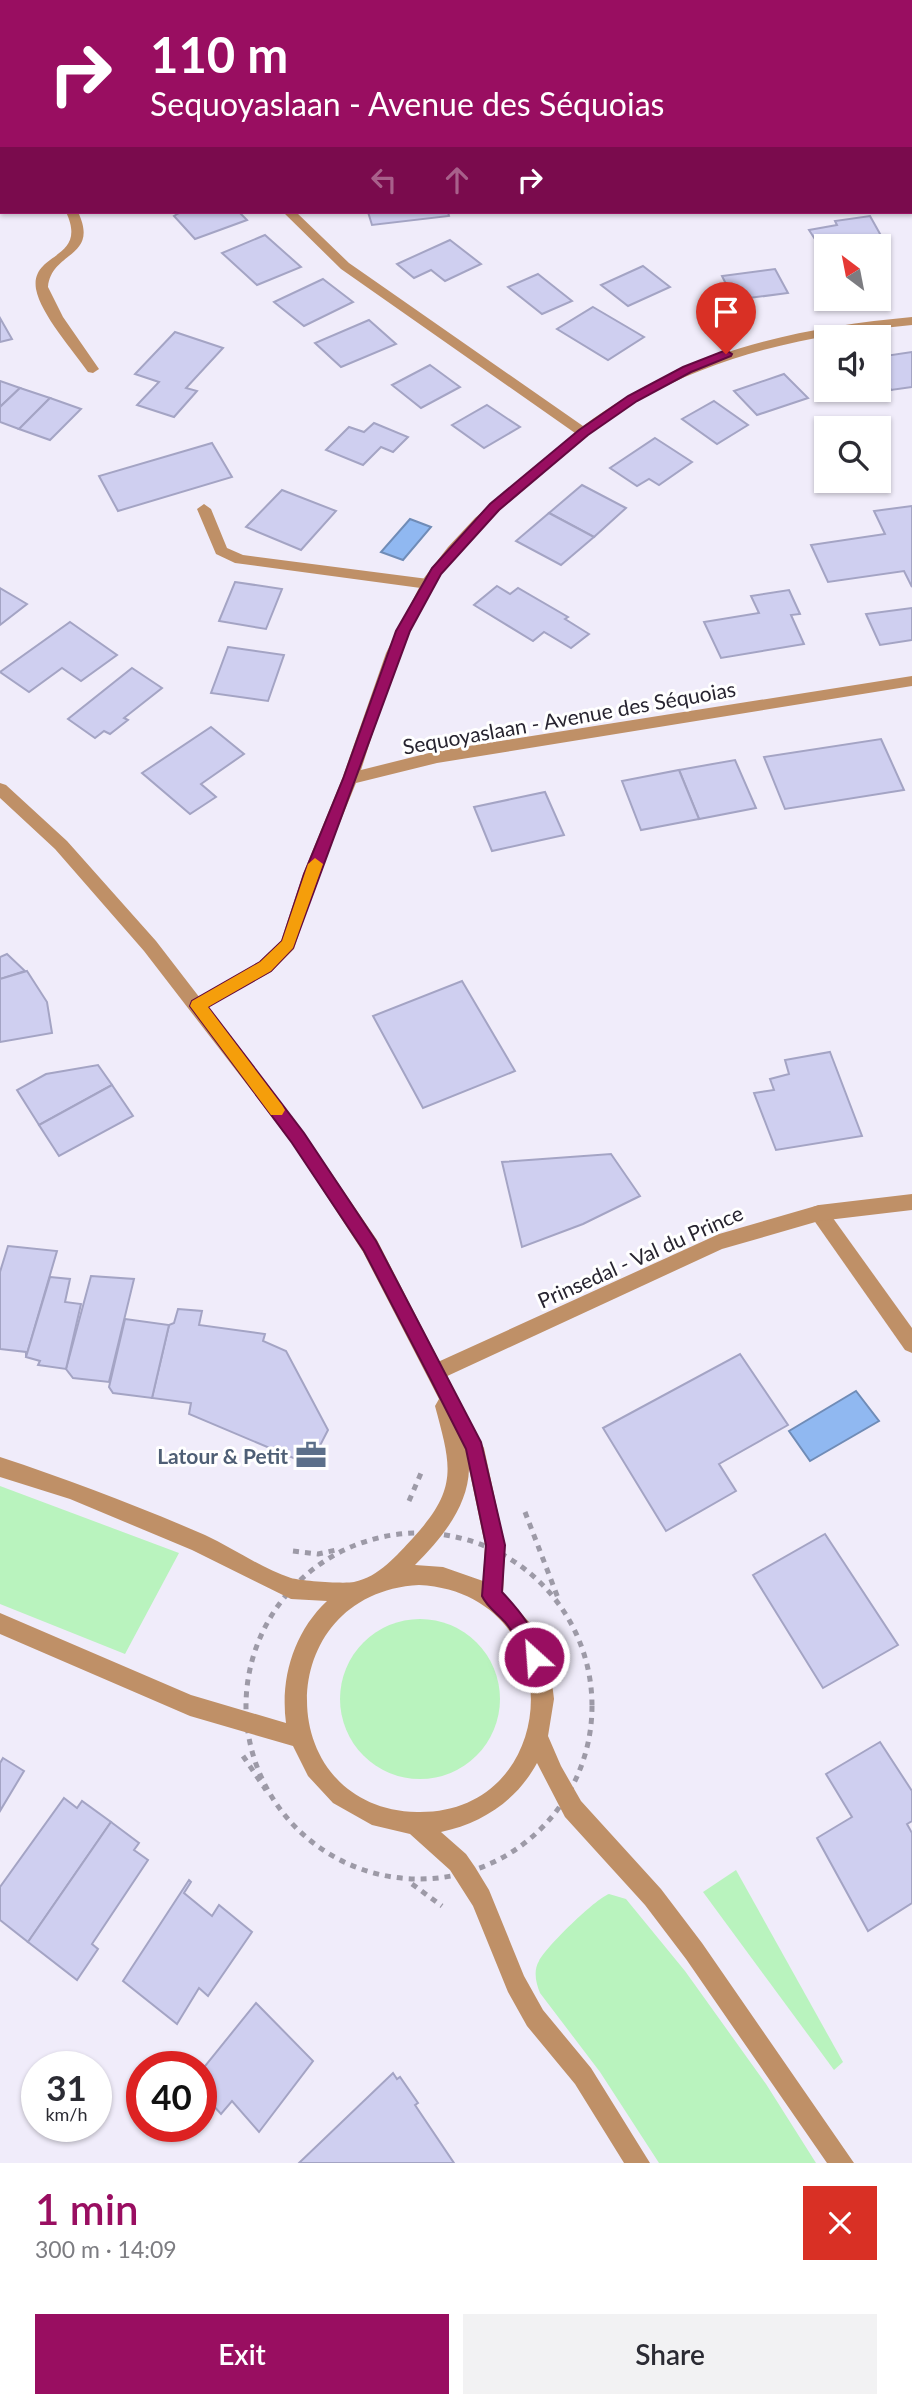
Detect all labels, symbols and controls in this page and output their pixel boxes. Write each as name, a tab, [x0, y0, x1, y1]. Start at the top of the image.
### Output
text: 110 m	[150, 25, 288, 83]
icon: right	[35, 28, 126, 119]
text: Sequoyaslaan - Avenue des Séquoias	[150, 84, 664, 123]
icon: left	[365, 161, 403, 199]
icon: ahead	[438, 161, 476, 199]
icon: right	[511, 161, 549, 199]
north arrow	[814, 234, 891, 312]
map controls	[814, 234, 891, 493]
pin	[696, 282, 756, 354]
icon: arrive	[707, 293, 745, 331]
button: sound	[814, 325, 891, 402]
button: search	[814, 416, 891, 493]
street label: Sequoyaslaan - Avenue des Séquoias	[401, 675, 737, 759]
street label: Prinsedal - Val du Prince	[534, 1199, 746, 1313]
office icon: Latour & Petit	[294, 1438, 328, 1472]
place label: Latour & Petit	[157, 1443, 288, 1468]
position arrow	[497, 1620, 571, 1694]
speed limit sign: 40	[126, 2051, 217, 2142]
text: 31	[46, 2066, 87, 2108]
text: km/h	[45, 2103, 88, 2125]
text: 1 min	[35, 2184, 139, 2234]
button: close	[803, 2186, 877, 2260]
text: 300 m · 14:09	[35, 2235, 177, 2263]
button: Exit	[35, 2314, 449, 2394]
button: Share	[463, 2314, 877, 2394]

